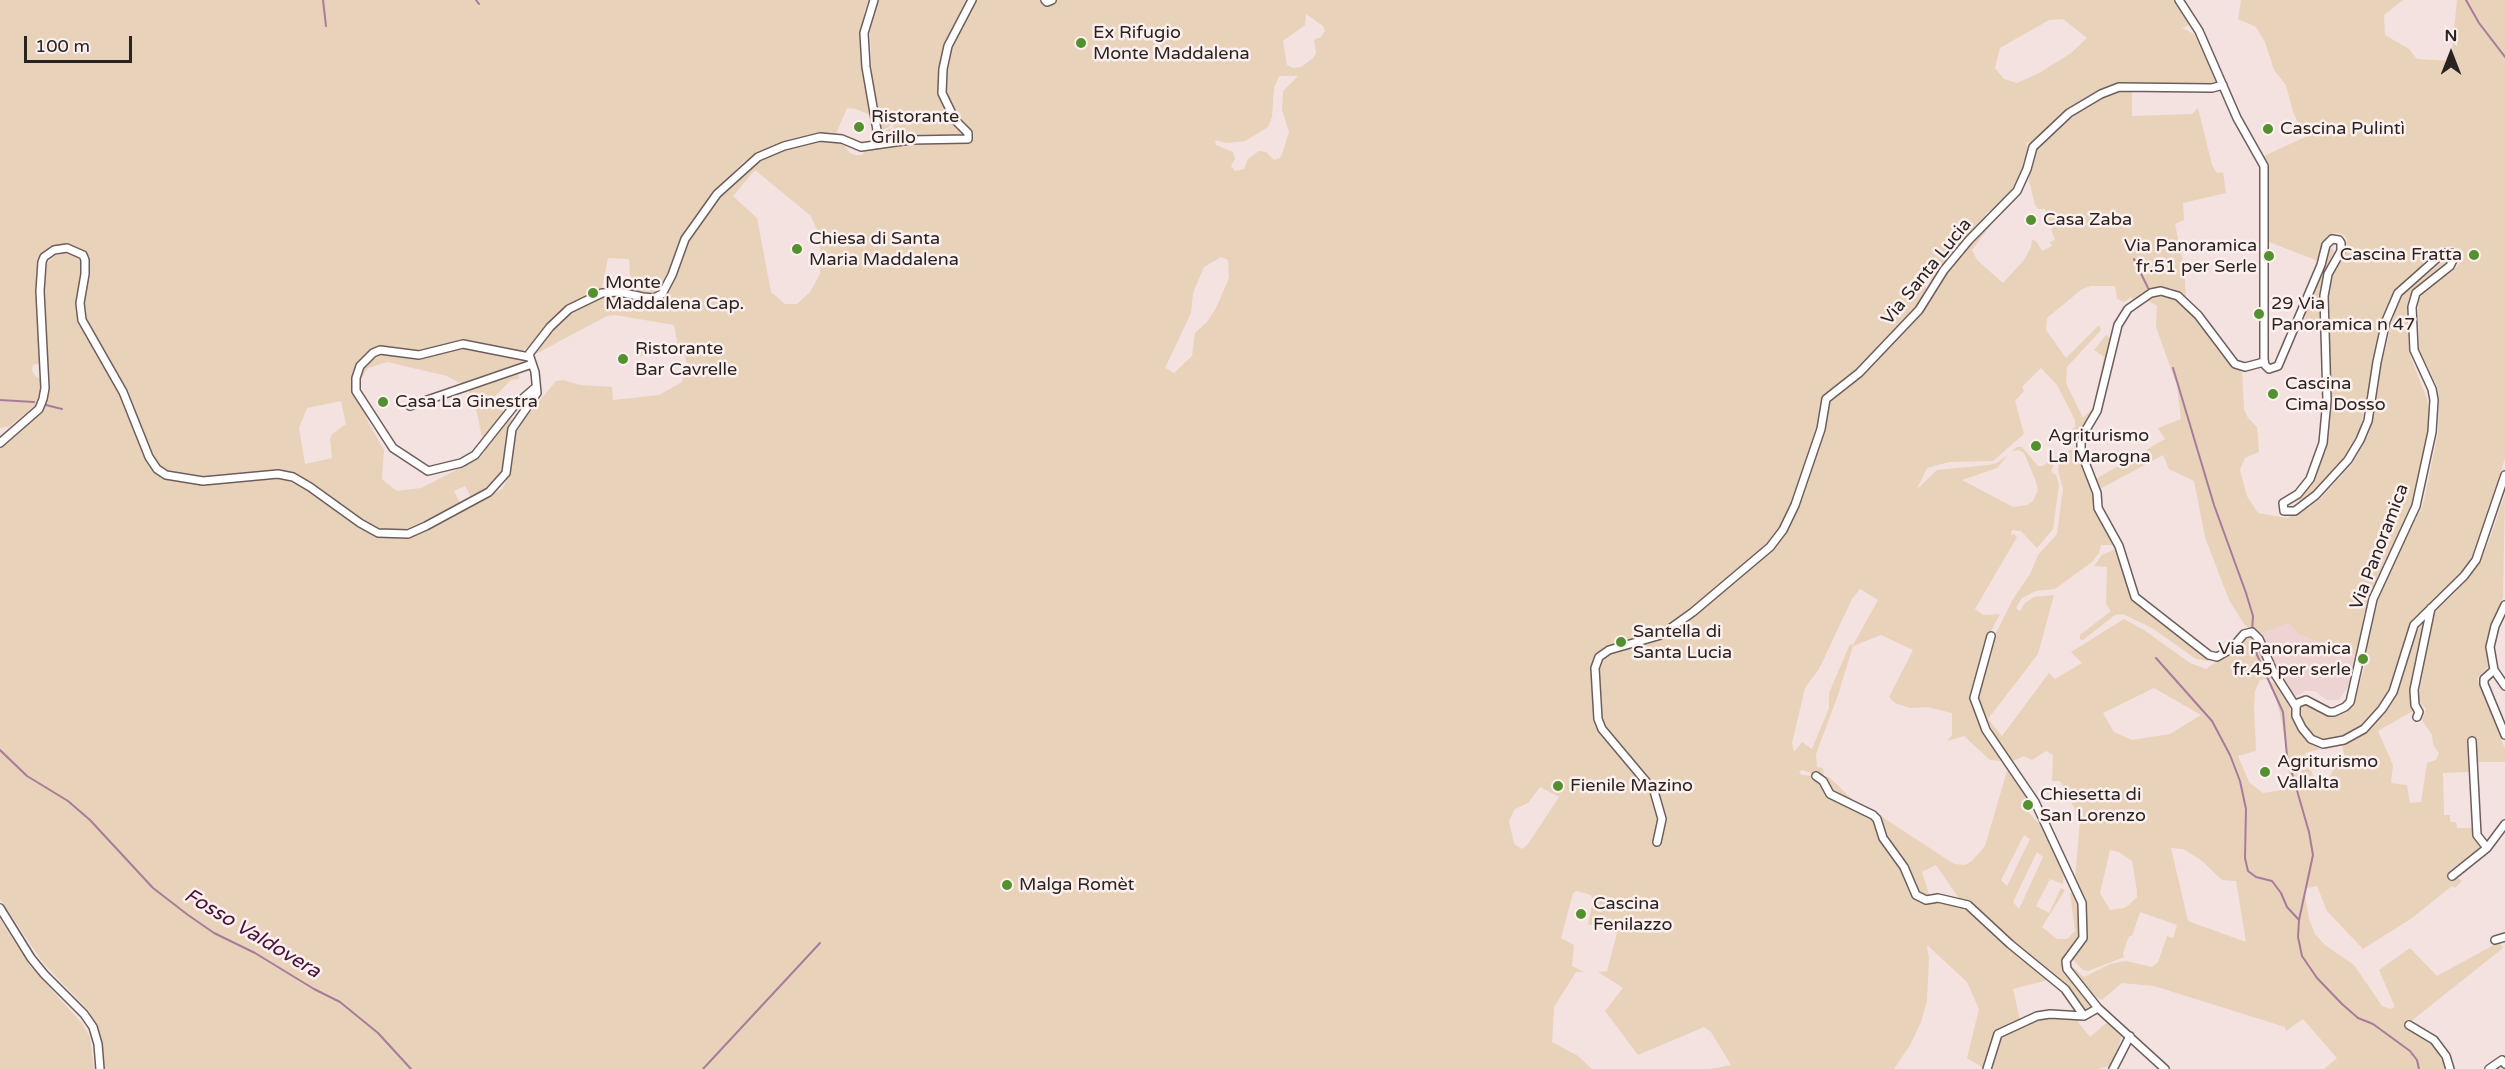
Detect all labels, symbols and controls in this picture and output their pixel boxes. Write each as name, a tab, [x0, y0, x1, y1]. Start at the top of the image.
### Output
place label: Ex Rifugio Monte Maddalena	[1093, 22, 1250, 64]
scale bar	[27, 24, 135, 62]
north arrow	[2421, 24, 2481, 84]
text: N	[2445, 26, 2457, 46]
text: 100 m	[35, 35, 90, 57]
marker: Ex Rifugio Monte Maddalena	[1074, 36, 1088, 50]
place label: Ristorante Grillo	[871, 106, 959, 148]
place label: Cascina Pulintì	[2280, 118, 2405, 140]
marker: Ristorante Grillo	[852, 120, 866, 134]
marker: Cascina Pulintì	[2261, 122, 2275, 136]
place label: Casa Zaba	[2043, 209, 2132, 231]
marker: Casa Zaba	[2024, 213, 2038, 227]
street label: Via Santa Lucia	[1877, 214, 1977, 330]
place label: Chiesa di Santa Maria Maddalena	[809, 228, 959, 270]
place label: Via Panoramica fr.51 per Serle	[2124, 235, 2257, 278]
marker: Chiesa di Santa Maria Maddalena	[790, 242, 804, 256]
place label: Cascina Fratta	[2340, 244, 2462, 266]
marker: Cascina Fratta	[2467, 248, 2481, 262]
marker: Via Panoramica fr.51 per Serle	[2262, 249, 2276, 263]
place label: Monte Maddalena Cap.	[605, 272, 744, 314]
marker: Monte Maddalena Cap.	[586, 286, 600, 300]
place label: 29 Via Panoramica n 47	[2271, 293, 2415, 336]
marker: 29 Via Panoramica n 47	[2252, 307, 2266, 321]
place label: Ristorante Bar Cavrelle	[635, 338, 737, 380]
marker: Ristorante Bar Cavrelle	[616, 352, 630, 366]
place label: Cascina Cima Dosso	[2285, 373, 2386, 416]
marker: Cascina Cima Dosso	[2266, 387, 2280, 401]
place label: Casa La Ginestra	[395, 391, 538, 413]
marker: Casa La Ginestra	[376, 395, 390, 409]
place label: Agriturismo La Marogna	[2048, 425, 2151, 468]
marker: Agriturismo La Marogna	[2029, 439, 2043, 453]
street label: Via Panoramica	[2346, 481, 2414, 613]
place label: Santella di Santa Lucia	[1633, 621, 1732, 664]
marker: Santella di Santa Lucia	[1614, 635, 1628, 649]
place label: Via Panoramica fr.45 per serle	[2218, 638, 2351, 680]
marker: Via Panoramica fr.45 per serle	[2356, 652, 2370, 666]
place label: Agriturismo Vallalta	[2277, 751, 2378, 794]
marker: Agriturismo Vallalta	[2258, 765, 2272, 779]
place label: Fienile Mazino	[1570, 775, 1693, 797]
marker: Fienile Mazino	[1551, 779, 1565, 793]
place label: Chiesetta di San Lorenzo	[2040, 784, 2146, 826]
marker: Chiesetta di San Lorenzo	[2021, 798, 2035, 812]
place label: Malga Romèt	[1019, 874, 1134, 896]
marker: Malga Romèt	[1000, 878, 1014, 892]
water label: Fosso Valdovera	[180, 884, 324, 984]
place label: Cascina Fenilazzo	[1593, 893, 1672, 936]
marker: Cascina Fenilazzo	[1574, 907, 1588, 921]

